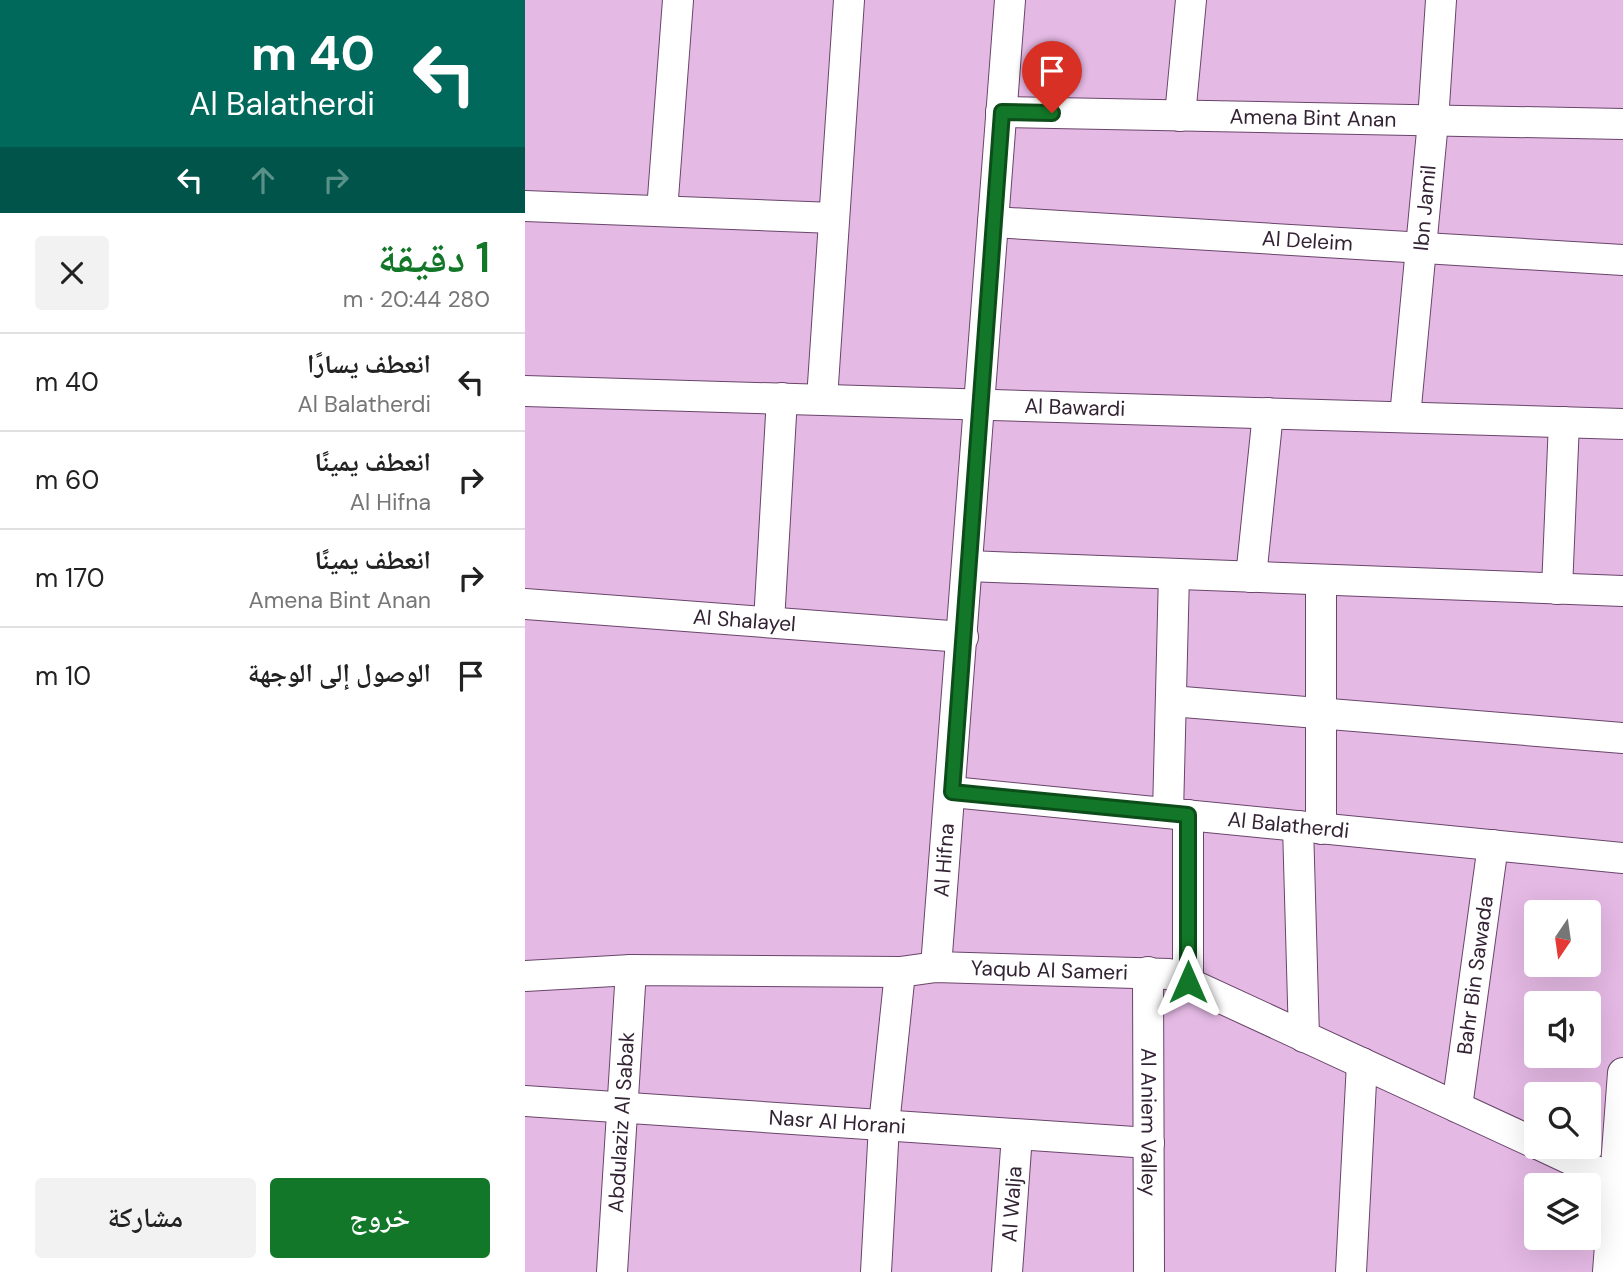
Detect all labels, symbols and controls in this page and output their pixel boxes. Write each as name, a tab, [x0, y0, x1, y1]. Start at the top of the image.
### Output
text: 40 m	[251, 21, 375, 85]
icon: left	[399, 28, 490, 119]
pin	[1022, 41, 1082, 113]
icon: arrive	[1033, 52, 1071, 90]
text: Al Balatherdi	[189, 83, 375, 125]
street label: Amena Bint Anan	[1229, 102, 1397, 134]
icon: left	[171, 161, 209, 199]
icon: ahead	[244, 161, 282, 199]
icon: right	[317, 161, 355, 199]
street label: Ibn Jamil	[1407, 164, 1443, 252]
street label: Al Deleim	[1261, 224, 1354, 258]
text: 1 دقيقة	[378, 230, 490, 285]
button: close	[35, 236, 109, 310]
text: 280 m · 20:44	[343, 284, 490, 314]
text: انعطف يسارًا	[307, 347, 431, 381]
icon: left	[452, 363, 490, 401]
text: 40 m	[35, 365, 99, 399]
text: Al Balatherdi	[297, 389, 431, 419]
street label: Al Bawardi	[1024, 392, 1126, 423]
text: انعطف يمينًا	[315, 445, 431, 479]
icon: right	[452, 461, 490, 499]
text: 60 m	[35, 463, 99, 497]
text: Al Hifna	[350, 487, 431, 517]
text: انعطف يمينًا	[315, 543, 431, 577]
icon: right	[452, 559, 490, 597]
text: 170 m	[35, 561, 105, 595]
text: Amena Bint Anan	[248, 585, 431, 615]
street label: Al Shalayel	[692, 603, 797, 638]
text: الوصول إلى الوجهة	[248, 656, 431, 690]
icon: arrive	[452, 657, 490, 695]
text: 10 m	[35, 659, 91, 693]
street label: Al Balatherdi	[1226, 805, 1350, 845]
street label: Al Hifna	[927, 822, 961, 898]
street label: Bahr Bin Sawada	[1450, 894, 1500, 1056]
north arrow	[1524, 900, 1601, 976]
map controls	[1524, 900, 1601, 1250]
position arrow	[1151, 945, 1225, 1019]
street label: Yaqub Al Sameri	[970, 954, 1129, 987]
button: sound	[1524, 991, 1601, 1068]
street label: Abdulaziz Al Sabak	[602, 1030, 641, 1214]
street label: Al Aniem Valley	[1134, 1048, 1163, 1197]
button: search	[1524, 1082, 1601, 1159]
street label: Nasr Al Horani	[768, 1103, 907, 1141]
street label: Al Walja	[995, 1165, 1029, 1243]
button: layers	[1524, 1173, 1601, 1250]
button: مشاركة	[35, 1178, 256, 1258]
button: خروج	[270, 1178, 490, 1258]

